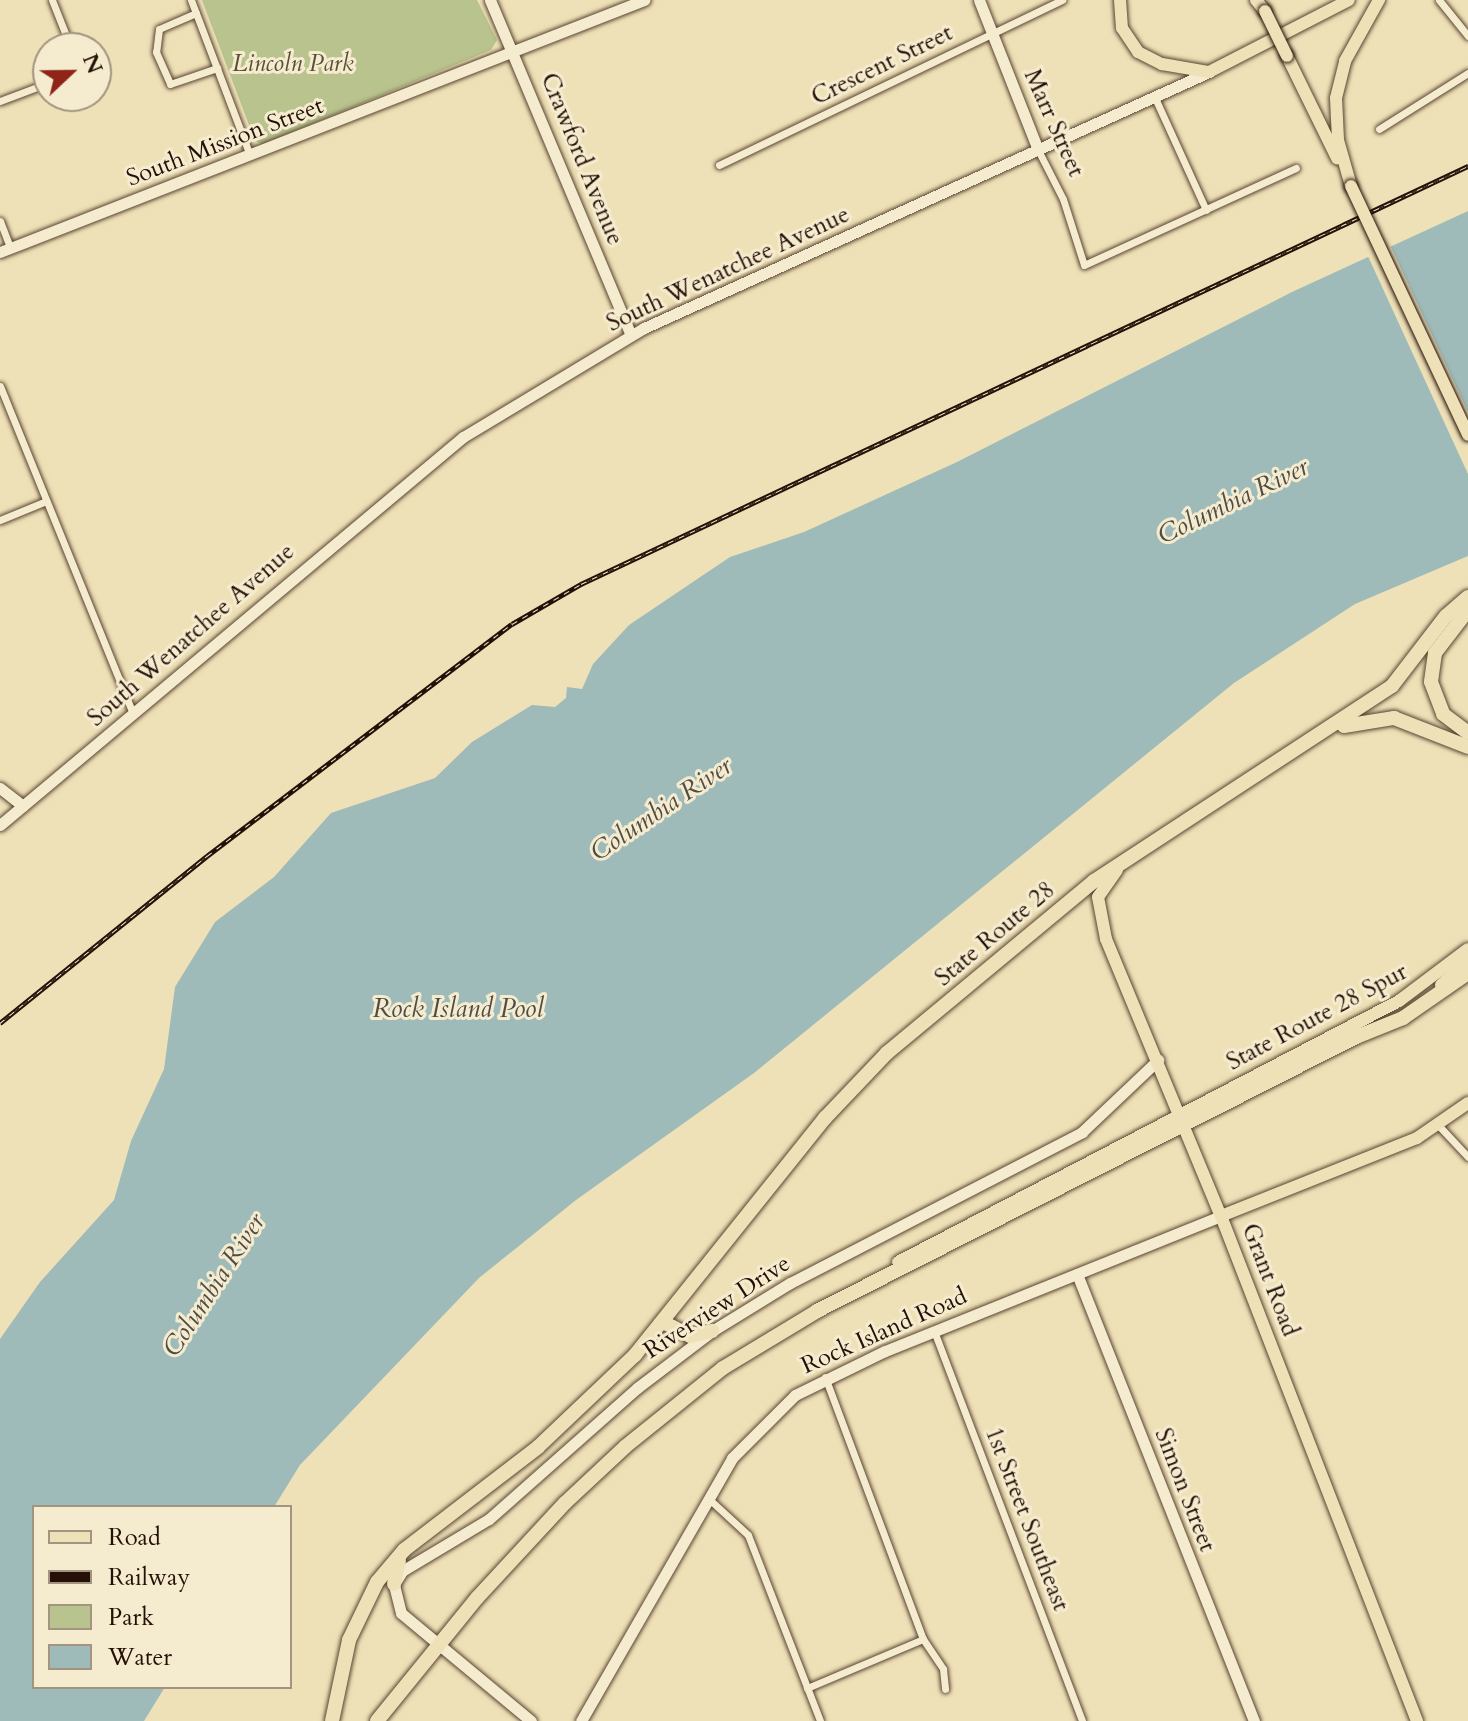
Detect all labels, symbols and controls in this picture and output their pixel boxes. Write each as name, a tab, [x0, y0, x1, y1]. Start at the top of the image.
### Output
street label: Crescent Street	[807, 18, 957, 112]
north arrow	[32, 32, 112, 112]
text: N	[75, 49, 110, 78]
park label: Lincoln Park	[232, 50, 354, 78]
street label: Marr Street	[1018, 65, 1090, 181]
street label: Crawford Avenue	[534, 69, 630, 249]
street label: South Mission Street	[123, 91, 327, 193]
street label: South Wenatchee Avenue	[602, 200, 854, 338]
water label: Columbia River	[1152, 451, 1314, 551]
street label: South Wenatchee Avenue	[82, 537, 300, 733]
water label: Columbia River	[584, 750, 738, 868]
street label: State Route 28	[929, 876, 1061, 992]
street label: State Route 28 Spur	[1222, 957, 1412, 1077]
water label: Rock Island Pool	[372, 993, 544, 1025]
water label: Columbia River	[156, 1208, 272, 1362]
street label: Grant Road	[1235, 1220, 1305, 1340]
street label: Riverview Drive	[638, 1249, 796, 1365]
street label: Rock Island Road	[797, 1282, 971, 1380]
street label: 1st Street Southeast	[979, 1423, 1075, 1615]
street label: Simon Street	[1148, 1424, 1222, 1556]
legend	[32, 1505, 292, 1689]
text: Road	[108, 1521, 161, 1554]
text: Railway	[108, 1561, 190, 1594]
text: Park	[108, 1601, 154, 1634]
text: Water	[108, 1641, 172, 1674]

